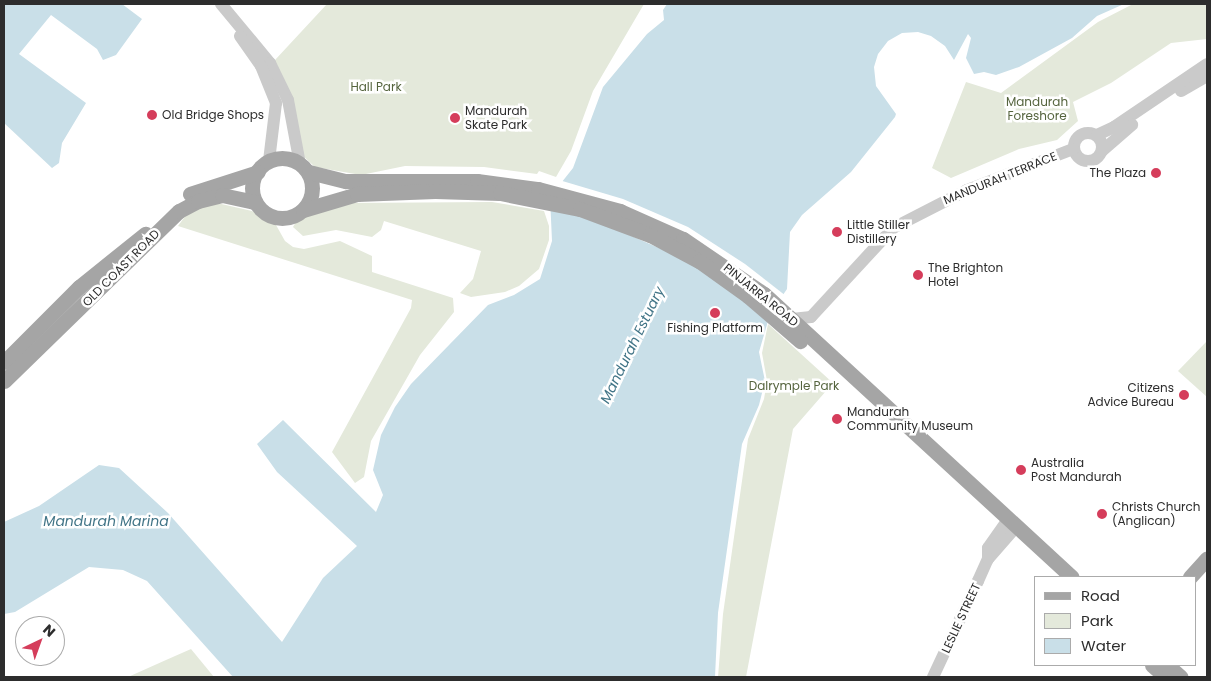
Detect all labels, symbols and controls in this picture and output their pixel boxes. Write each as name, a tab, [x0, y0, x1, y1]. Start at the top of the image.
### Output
park label: Hall Park	[350, 80, 402, 94]
park label: Mandurah Foreshore	[1006, 95, 1068, 123]
place label: Mandurah Skate Park	[465, 104, 527, 132]
place label: Old Bridge Shops	[162, 108, 264, 122]
marker: Old Bridge Shops	[146, 109, 158, 121]
marker: Mandurah Skate Park	[449, 112, 461, 124]
street label: MANDURAH TERRACE	[941, 149, 1059, 207]
place label: The Plaza	[1090, 166, 1146, 180]
marker: The Plaza	[1150, 167, 1162, 179]
place label: Little Stiller Distillery	[847, 218, 910, 246]
street label: OLD COAST ROAD	[79, 226, 163, 310]
marker: Little Stiller Distillery	[831, 226, 843, 238]
street label: PINJARRA ROAD	[721, 260, 801, 330]
place label: The Brighton Hotel	[928, 261, 1003, 289]
marker: The Brighton Hotel	[912, 269, 924, 281]
water label: Mandurah Estuary	[596, 284, 668, 406]
marker: Fishing Platform	[709, 307, 721, 319]
place label: Fishing Platform	[667, 321, 763, 335]
park label: Dalrymple Park	[749, 379, 839, 393]
place label: Citizens Advice Bureau	[1087, 381, 1174, 409]
marker: Citizens Advice Bureau	[1178, 389, 1190, 401]
place label: Mandurah Community Museum	[847, 405, 973, 433]
marker: Mandurah Community Museum	[831, 413, 843, 425]
place label: Australia Post Mandurah	[1031, 456, 1122, 484]
marker: Australia Post Mandurah	[1015, 464, 1027, 476]
place label: Christs Church (Anglican)	[1112, 500, 1201, 528]
marker: Christs Church (Anglican)	[1096, 508, 1108, 520]
water label: Mandurah Marina	[43, 513, 169, 529]
legend	[1034, 576, 1196, 666]
street label: LESLIE STREET	[939, 581, 983, 655]
text: Road	[1081, 585, 1120, 606]
text: Park	[1081, 610, 1113, 631]
north arrow	[15, 616, 65, 666]
text: N	[39, 620, 60, 642]
text: Water	[1081, 635, 1126, 656]

